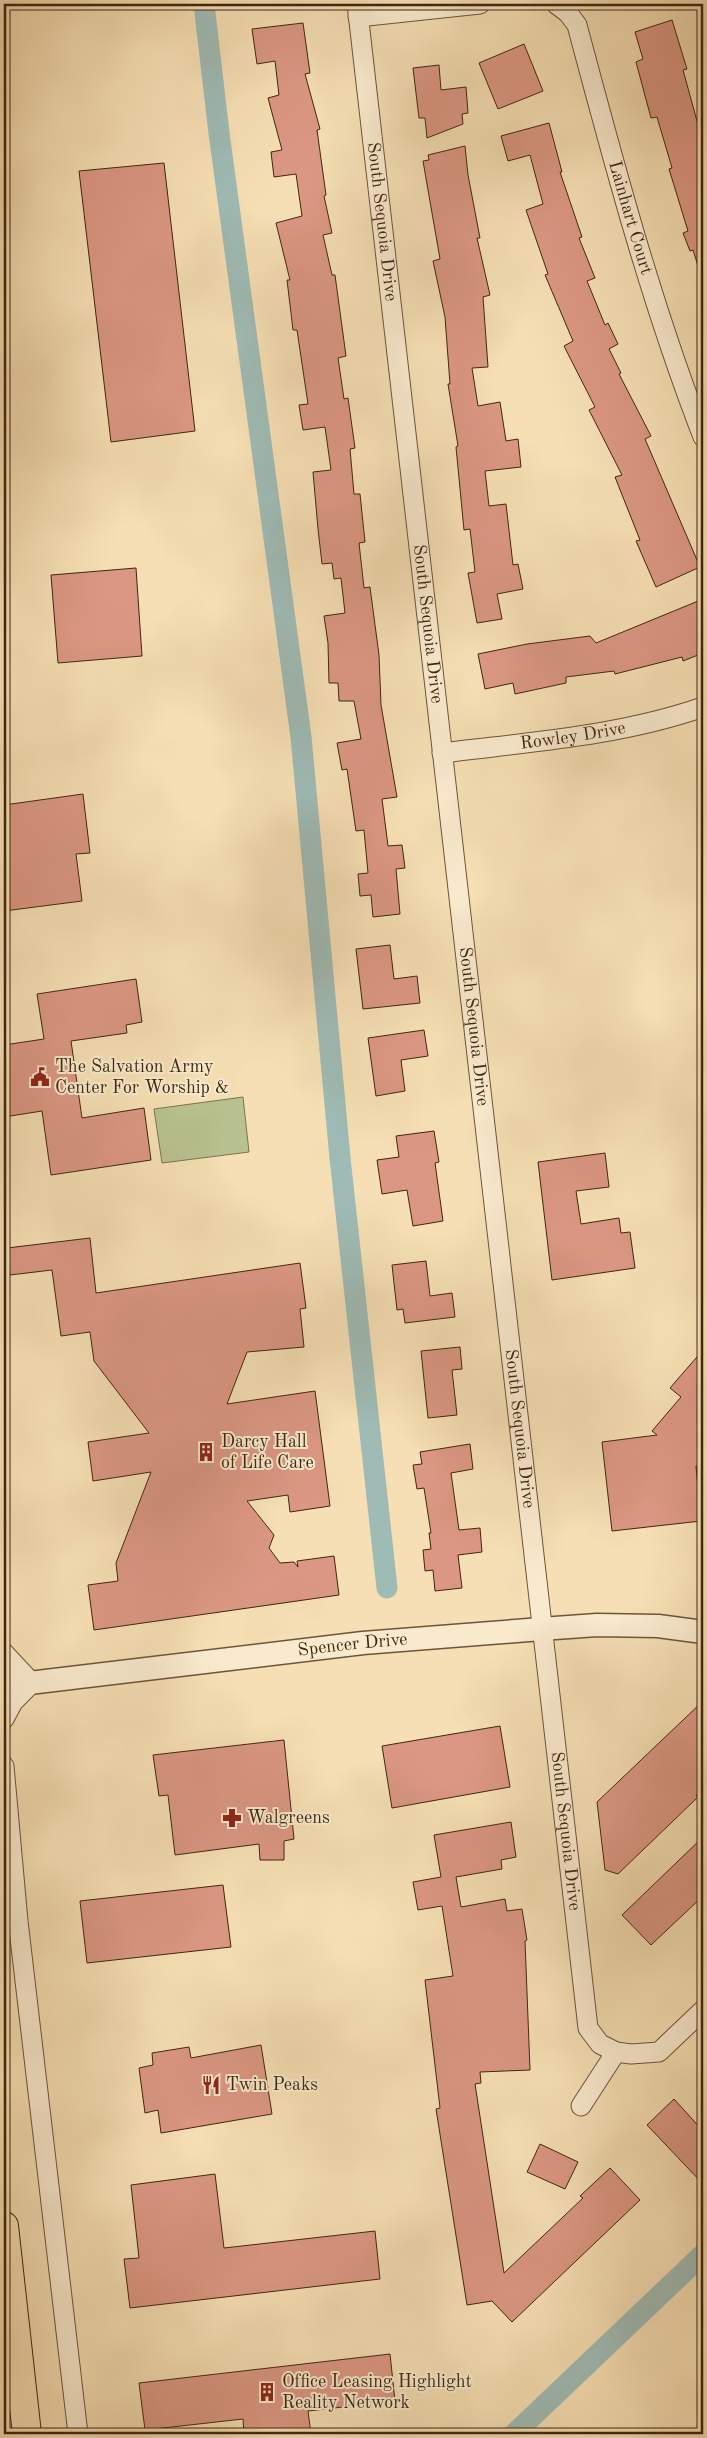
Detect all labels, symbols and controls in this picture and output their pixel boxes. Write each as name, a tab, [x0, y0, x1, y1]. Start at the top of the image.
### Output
street label: South Sequoia Drive	[364, 141, 400, 302]
street label: Lainhart Court	[605, 159, 655, 277]
street label: South Sequoia Drive	[410, 543, 446, 705]
street label: Rowley Drive	[519, 719, 627, 753]
street label: South Sequoia Drive	[456, 946, 492, 1107]
place label: The Salvation Army Center For Worship &	[55, 1058, 229, 1097]
public building icon: The Salvation Army Center For Worship &	[29, 1066, 51, 1088]
street label: South Sequoia Drive	[502, 1348, 538, 1509]
place label: Darcy Hall of Life Care	[221, 1433, 314, 1472]
building icon: Darcy Hall of Life Care	[195, 1441, 217, 1463]
street label: Spencer Drive	[297, 1631, 408, 1660]
street label: South Sequoia Drive	[548, 1751, 584, 1912]
pharmacy icon: Walgreens	[221, 1807, 243, 1829]
place label: Walgreens	[247, 1809, 330, 1827]
restaurant icon: Twin Peaks	[200, 2074, 222, 2096]
place label: Twin Peaks	[226, 2076, 318, 2094]
place label: Office Leasing Highlight Reality Network	[282, 2373, 472, 2412]
building icon: Office Leasing Highlight Reality Network	[256, 2381, 278, 2403]

